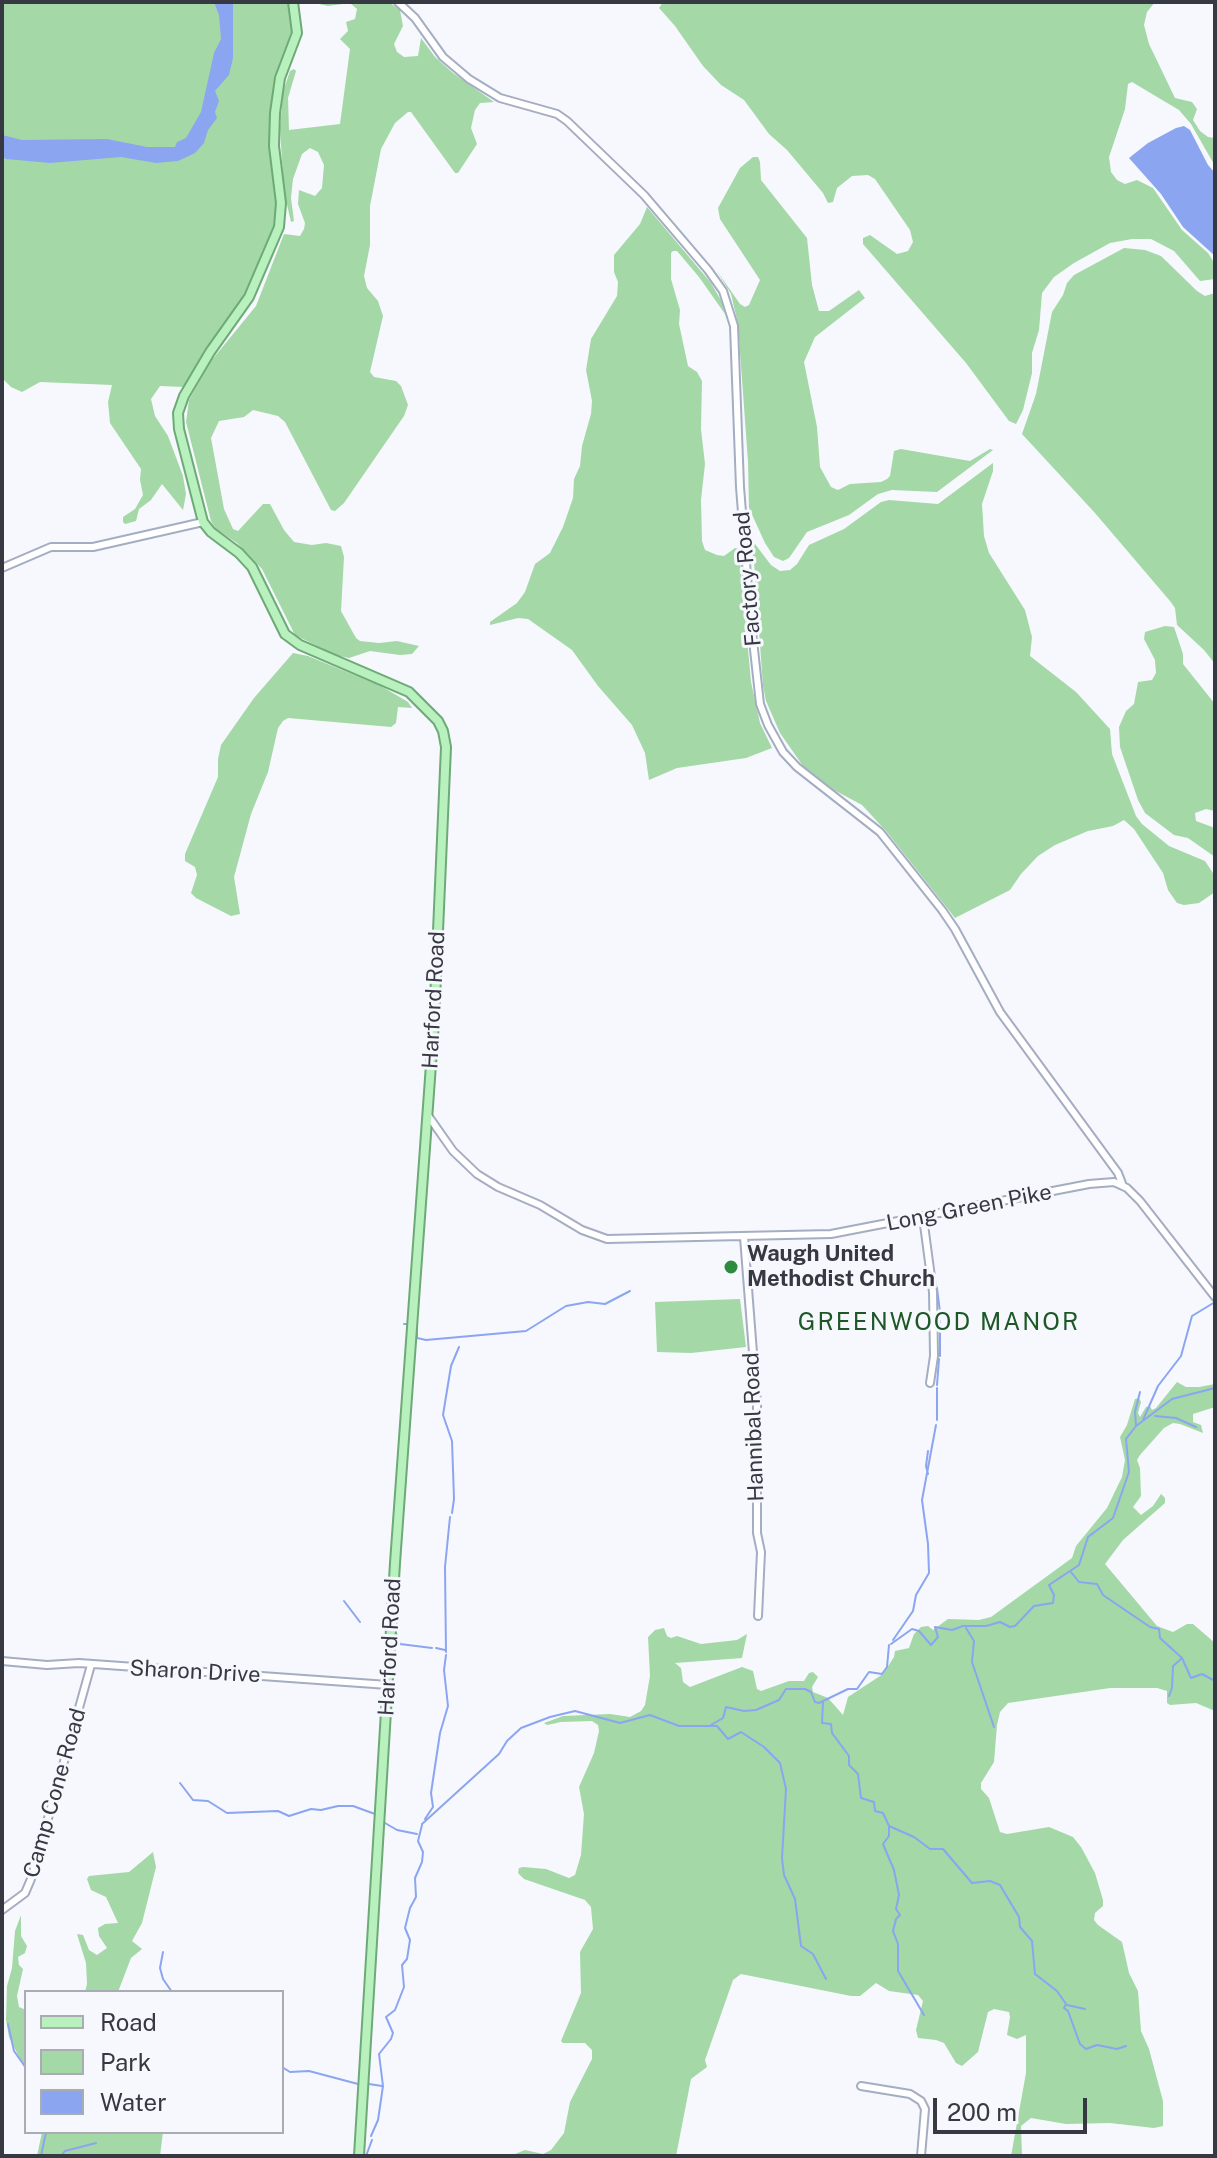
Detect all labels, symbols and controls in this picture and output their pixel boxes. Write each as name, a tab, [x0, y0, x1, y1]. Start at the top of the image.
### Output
street label: Factory Road	[729, 510, 767, 648]
street label: Harford Road	[417, 931, 451, 1069]
street label: Long Green Pike	[884, 1179, 1054, 1237]
place label: Waugh United Methodist Church	[747, 1241, 935, 1292]
marker: Waugh United Methodist Church	[722, 1258, 740, 1276]
district label: GREENWOOD MANOR	[798, 1309, 1080, 1337]
street label: Hannibal Road	[738, 1352, 770, 1502]
street label: Harford Road	[373, 1578, 407, 1716]
street label: Sharon Drive	[129, 1655, 261, 1689]
street label: Camp Cone Road	[18, 1705, 92, 1881]
legend	[24, 1990, 284, 2134]
text: Road	[100, 2008, 157, 2036]
text: Park	[100, 2048, 151, 2076]
scale bar	[937, 2082, 1091, 2132]
text: Water	[100, 2088, 167, 2116]
text: 200 m	[947, 2098, 1017, 2126]

